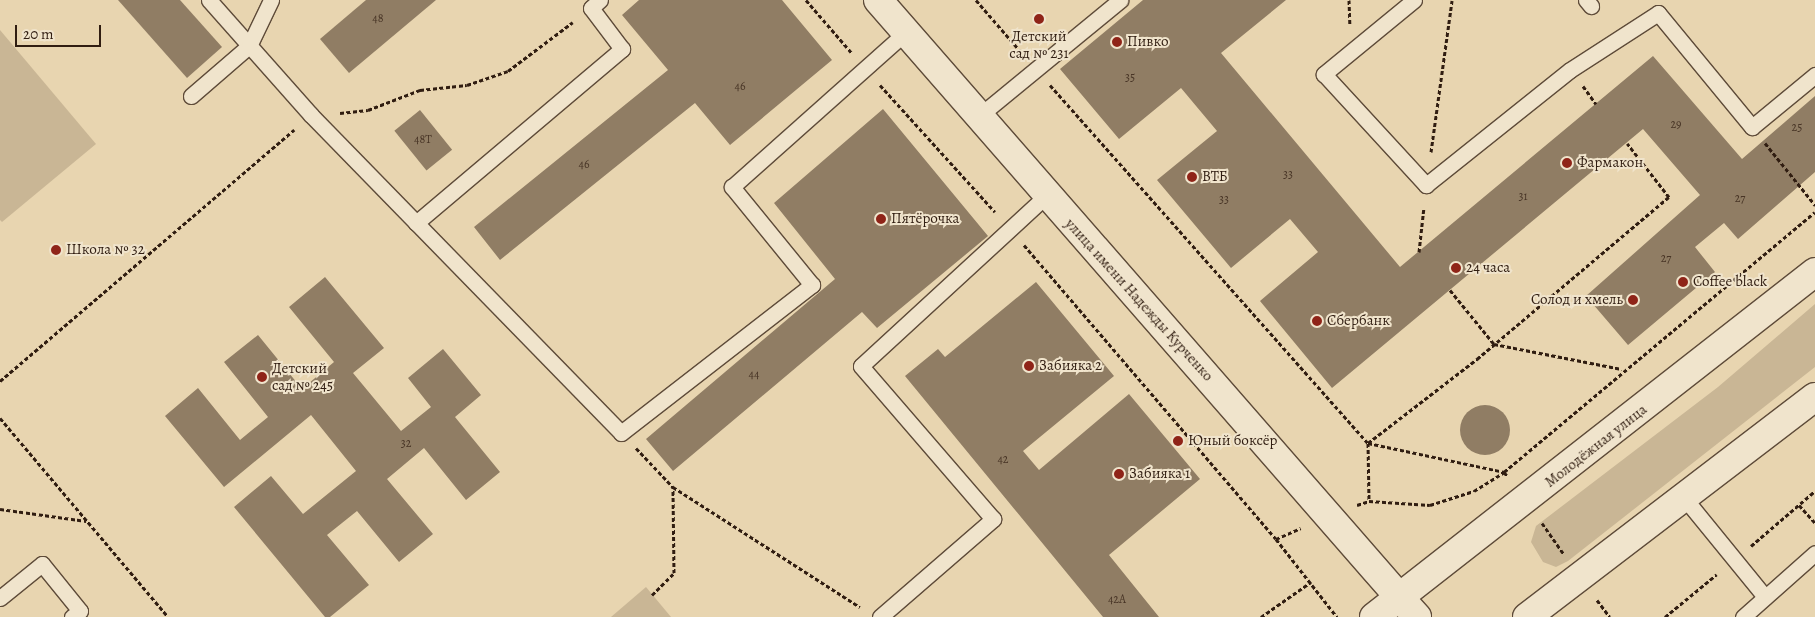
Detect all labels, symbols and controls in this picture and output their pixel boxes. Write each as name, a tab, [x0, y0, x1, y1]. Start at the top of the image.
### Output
house number: 48	[372, 12, 384, 26]
marker: Детский сад № 231	[1033, 13, 1045, 25]
scale bar	[18, 15, 104, 47]
text: 20 m	[23, 24, 54, 44]
place label: Детский сад № 231	[1009, 27, 1069, 62]
place label: Пивко	[1127, 33, 1168, 51]
marker: Пивко	[1111, 36, 1123, 48]
house number: 35	[1125, 71, 1135, 85]
house number: 46	[735, 80, 745, 94]
house number: 29	[1670, 118, 1682, 132]
house number: 25	[1792, 121, 1802, 135]
house number: 48Т	[414, 133, 432, 147]
place label: Фармакон	[1577, 154, 1643, 172]
marker: Фармакон	[1561, 157, 1573, 169]
house number: 46	[579, 158, 589, 172]
place label: ВТБ	[1202, 168, 1228, 186]
house number: 33	[1283, 168, 1293, 182]
marker: ВТБ	[1186, 171, 1198, 183]
house number: 31	[1518, 190, 1528, 204]
house number: 27	[1735, 192, 1745, 206]
house number: 33	[1219, 193, 1229, 207]
place label: Пятёрочка	[891, 210, 959, 228]
marker: Пятёрочка	[875, 213, 887, 225]
street label: улица имени Надежды Курченко	[1061, 215, 1217, 385]
place label: Школа № 32	[66, 241, 145, 259]
marker: Школа № 32	[50, 244, 62, 256]
house number: 27	[1661, 252, 1671, 266]
place label: 24 часа	[1466, 259, 1510, 277]
marker: 24 часа	[1450, 262, 1462, 274]
place label: Coffee black	[1693, 273, 1767, 291]
marker: Coffee black	[1677, 276, 1689, 288]
place label: Солод и хмель	[1531, 291, 1623, 309]
marker: Солод и хмель	[1627, 294, 1639, 306]
place label: Сбербанк	[1327, 312, 1390, 330]
marker: Сбербанк	[1311, 315, 1323, 327]
place label: Забияка 2	[1039, 357, 1102, 375]
place label: Детский сад № 245	[272, 359, 333, 394]
marker: Забияка 2	[1023, 360, 1035, 372]
house number: 44	[749, 368, 759, 382]
marker: Детский сад № 245	[256, 371, 268, 383]
street label: Молодёжная улица	[1541, 401, 1651, 491]
place label: Юный боксёр	[1188, 432, 1277, 450]
marker: Юный боксёр	[1172, 435, 1184, 447]
house number: 32	[401, 437, 411, 451]
house number: 42	[997, 453, 1009, 467]
place label: Забияка 1	[1129, 465, 1190, 483]
marker: Забияка 1	[1113, 468, 1125, 480]
house number: 42А	[1108, 593, 1126, 607]

